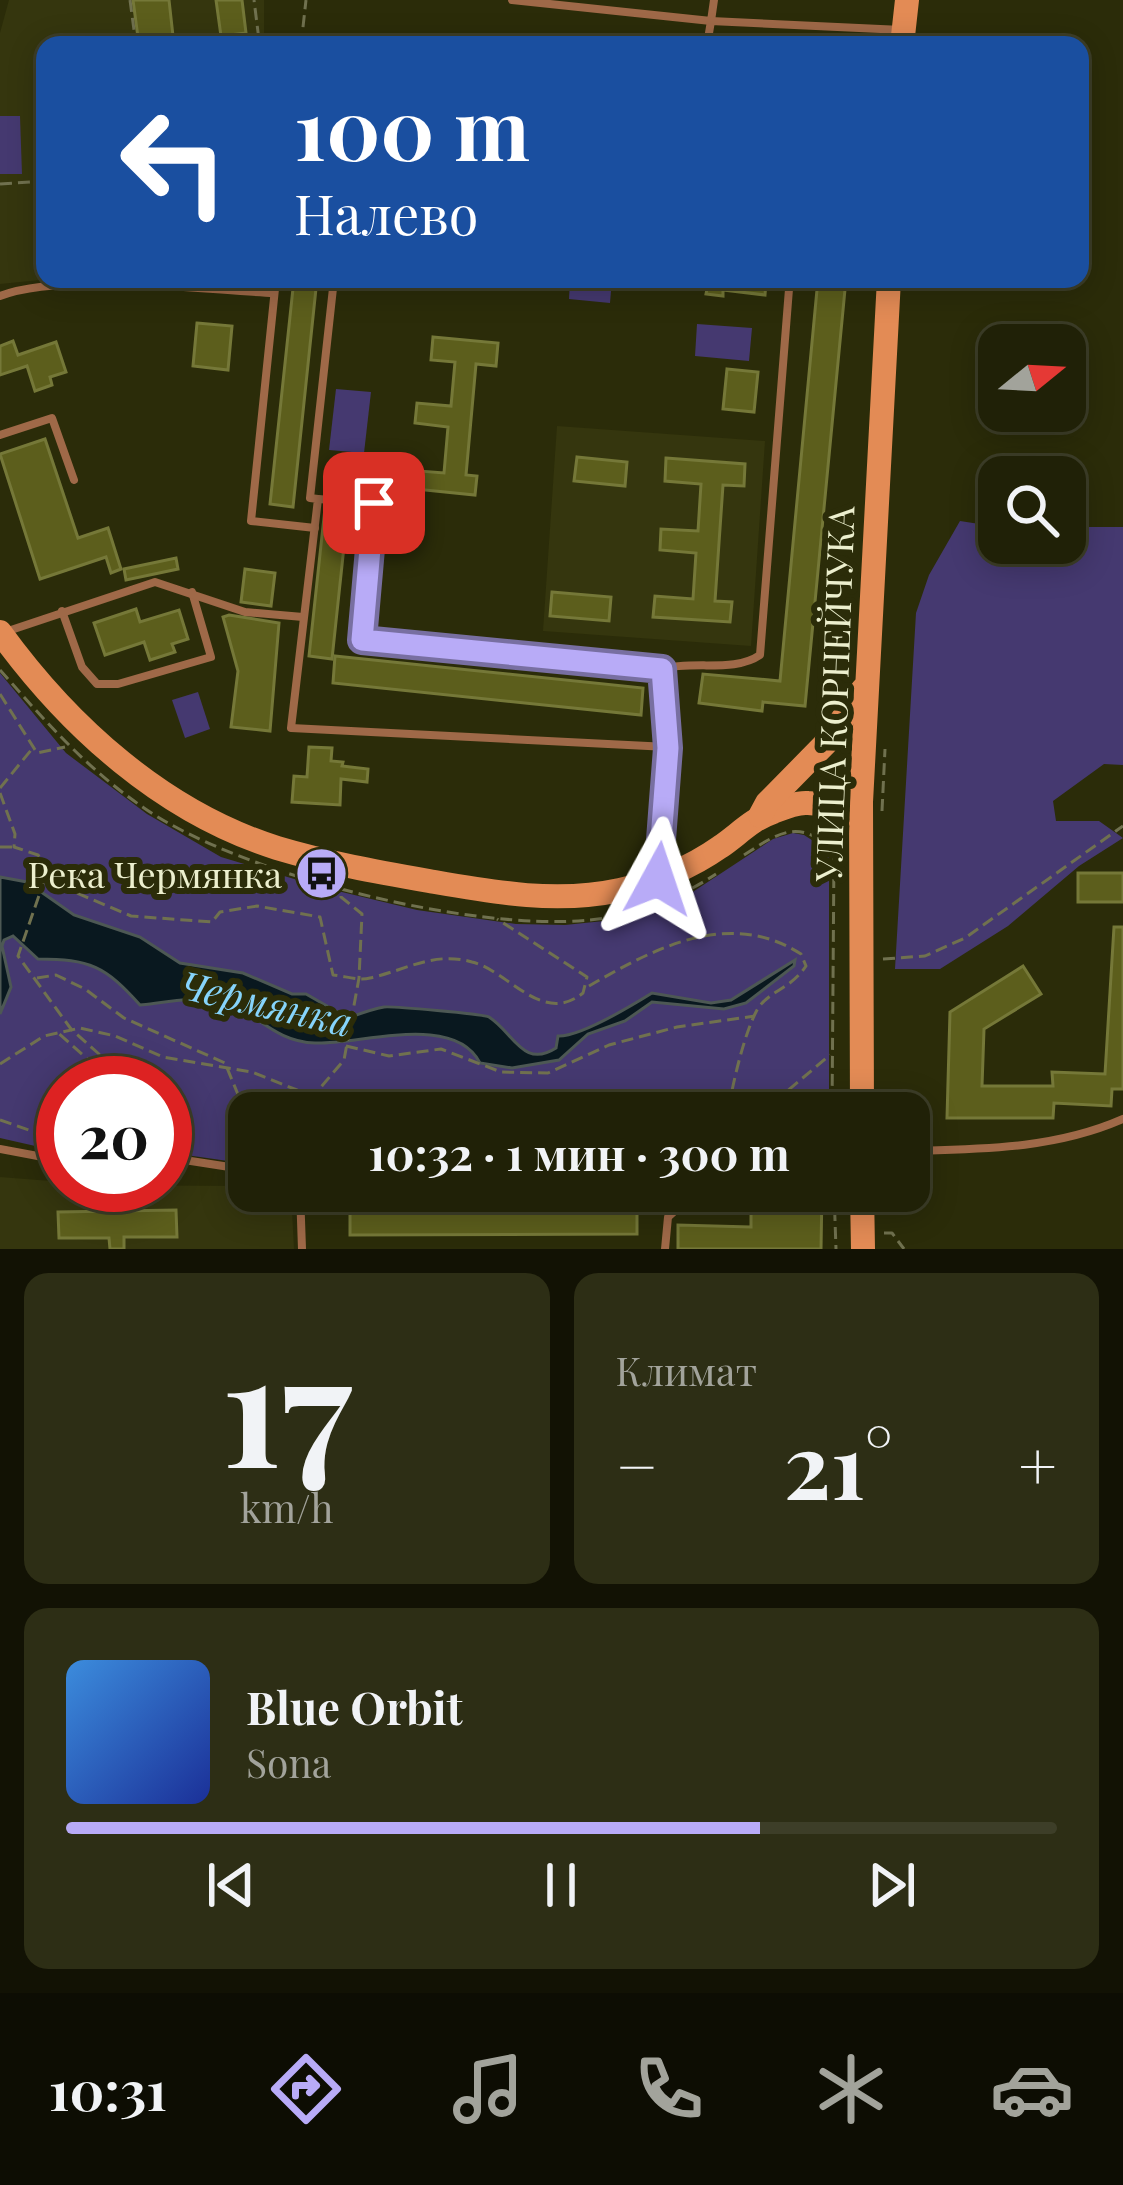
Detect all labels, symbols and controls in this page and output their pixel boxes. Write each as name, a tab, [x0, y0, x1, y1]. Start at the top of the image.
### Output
text: 100 m	[294, 70, 530, 182]
icon: left	[96, 84, 252, 240]
text: Налево	[294, 177, 478, 249]
north arrow	[978, 324, 1086, 432]
map controls	[978, 324, 1086, 564]
pin	[323, 452, 425, 554]
button: search	[978, 456, 1086, 564]
icon: arrive	[341, 470, 407, 536]
street label: УЛИЦА КОРНЕЙЧУКА	[802, 505, 864, 883]
position arrow	[595, 816, 721, 942]
bus stop icon: Река Чермянка	[293, 845, 349, 901]
place label: Река Чермянка	[28, 849, 282, 897]
water label: Чермянка	[176, 957, 358, 1047]
speed limit sign: 20	[36, 1056, 192, 1212]
text: 10:32 · 1 мин · 300 m	[368, 1122, 790, 1182]
text: 17	[221, 1299, 352, 1507]
text: Климат	[616, 1344, 757, 1396]
text: 21°	[784, 1403, 893, 1523]
text: −	[616, 1420, 658, 1508]
text: +	[1018, 1420, 1057, 1508]
text: km/h	[240, 1481, 334, 1533]
text: Blue Orbit	[246, 1676, 463, 1736]
text: Sona	[246, 1736, 331, 1788]
icon: previous	[198, 1852, 264, 1918]
icon: pause	[528, 1852, 594, 1918]
icon: next	[859, 1852, 925, 1918]
icon: directions	[264, 2047, 348, 2131]
icon: music	[446, 2047, 530, 2131]
icon: phone	[627, 2047, 711, 2131]
icon: climate	[809, 2047, 893, 2131]
icon: car	[990, 2047, 1074, 2131]
text: 10:31	[49, 2053, 167, 2125]

